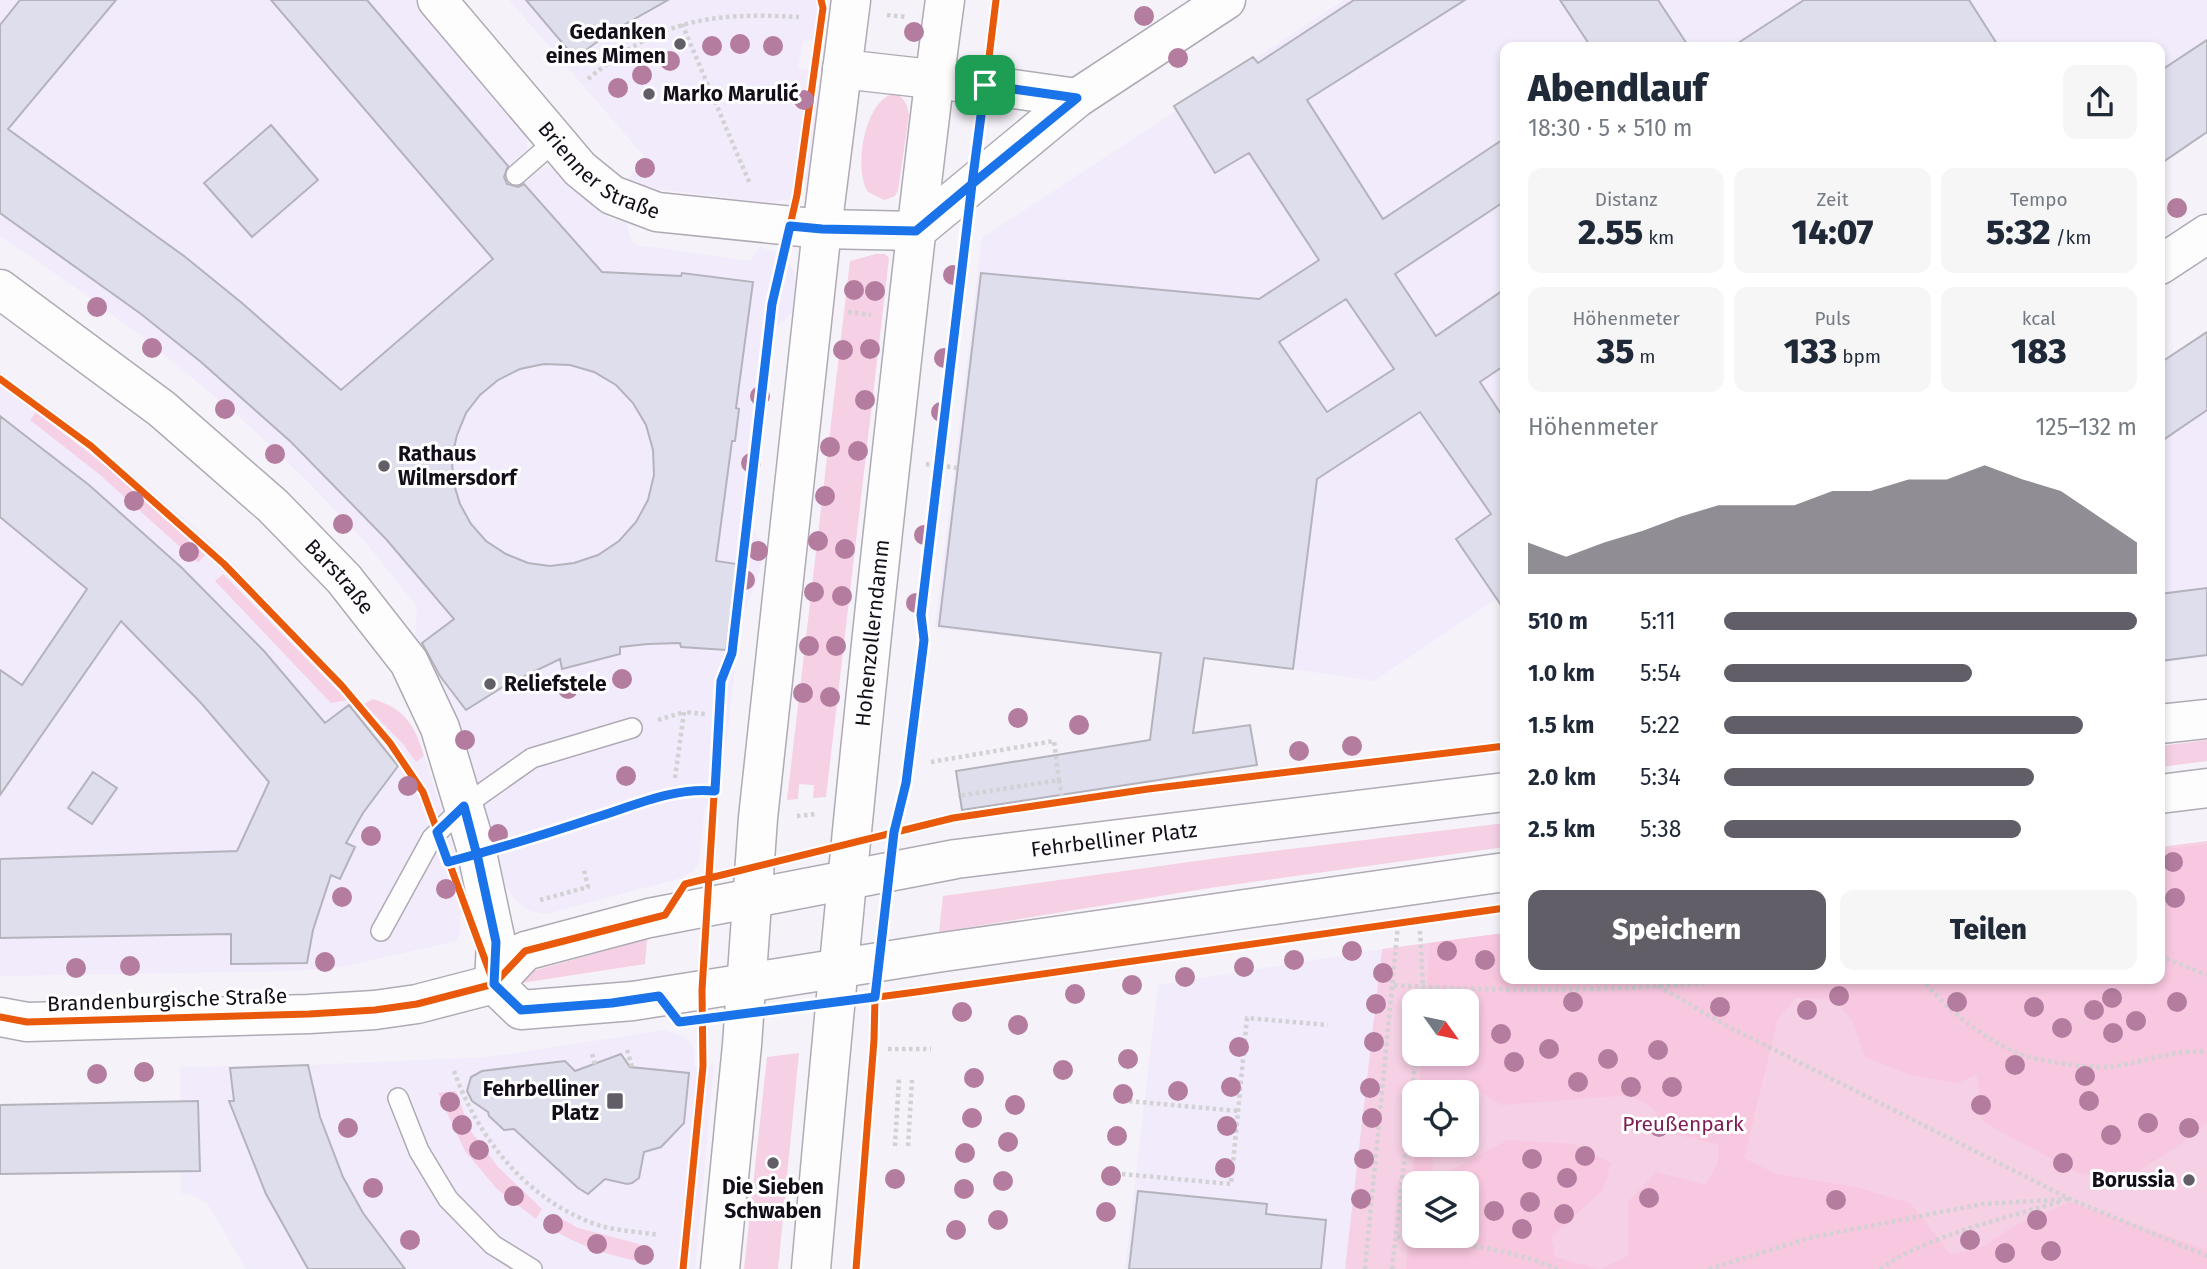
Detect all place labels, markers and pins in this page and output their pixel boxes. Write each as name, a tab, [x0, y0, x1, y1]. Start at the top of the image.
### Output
place label: Gedanken eines Mimen	[546, 19, 666, 69]
marker: Gedanken eines Mimen	[672, 36, 688, 52]
pin	[955, 55, 1015, 115]
place label: Marko Marulić	[663, 81, 799, 107]
marker: Marko Marulić	[641, 86, 657, 102]
place label: Rathaus Wilmersdorf	[398, 441, 519, 491]
marker: Rathaus Wilmersdorf	[376, 458, 392, 474]
place label: Reliefstele	[504, 671, 607, 697]
marker: Reliefstele	[482, 676, 498, 692]
place label: Fehrbelliner Platz	[483, 1076, 600, 1126]
marker: Fehrbelliner Platz	[605, 1091, 625, 1111]
marker: Die Sieben Schwaben	[765, 1155, 781, 1171]
place label: Borussia	[2092, 1167, 2175, 1193]
marker: Borussia	[2181, 1172, 2197, 1188]
place label: Die Sieben Schwaben	[722, 1174, 824, 1224]

